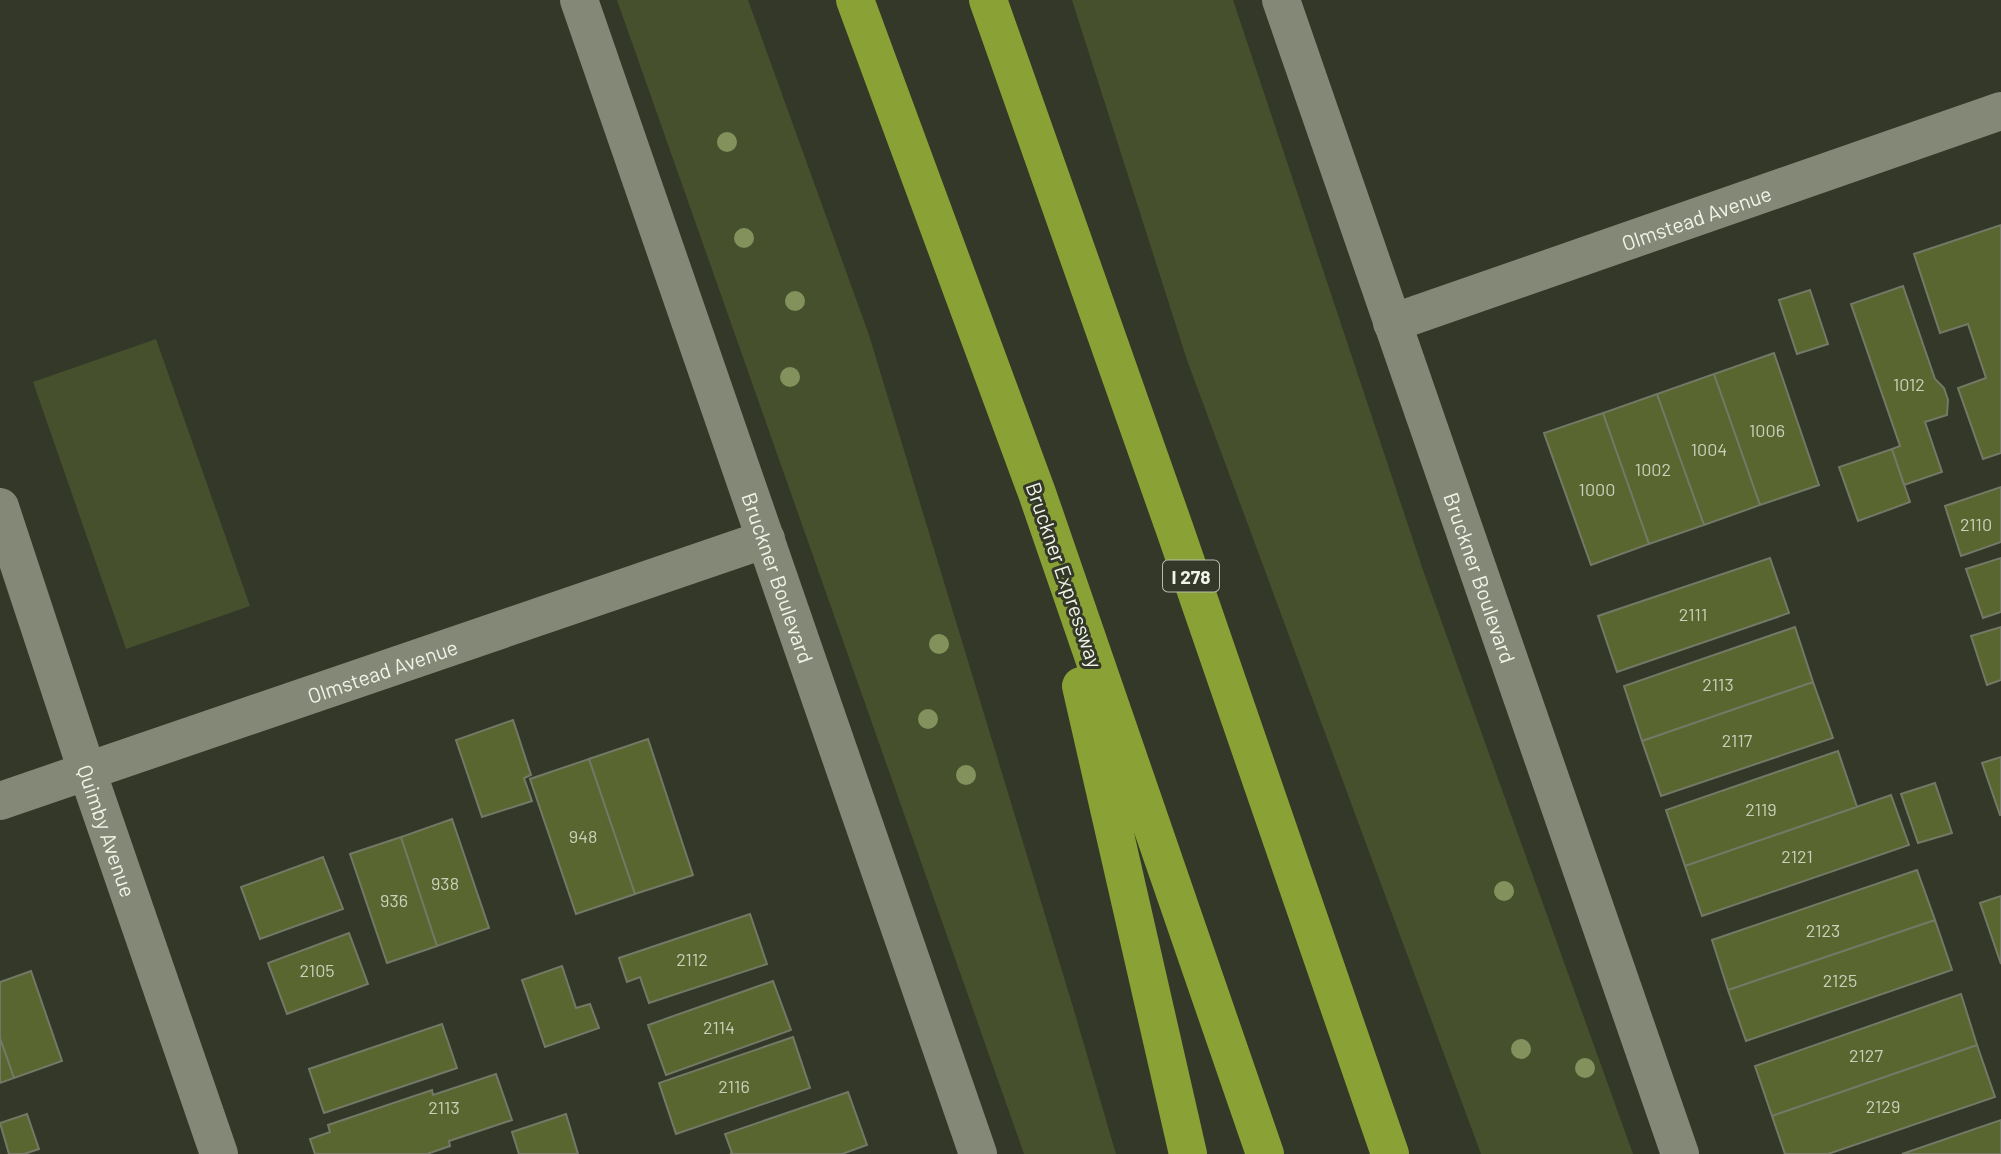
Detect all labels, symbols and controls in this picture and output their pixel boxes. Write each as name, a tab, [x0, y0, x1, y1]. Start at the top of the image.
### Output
street label: Olmstead Avenue	[1618, 180, 1774, 255]
house number: 1012	[1893, 373, 1925, 395]
house number: 1006	[1749, 419, 1785, 441]
house number: 1004	[1691, 438, 1727, 460]
house number: 1002	[1635, 458, 1671, 480]
house number: 1000	[1579, 478, 1615, 500]
street label: Bruckner Expressway	[1021, 479, 1109, 672]
street label: Bruckner Boulevard	[738, 489, 820, 666]
street label: Bruckner Boulevard	[1440, 489, 1522, 666]
house number: 2110	[1960, 513, 1992, 535]
road number: I 278	[1163, 561, 1219, 592]
house number: 2111	[1679, 603, 1707, 625]
street label: Olmstead Avenue	[304, 633, 461, 707]
house number: 2113	[1702, 673, 1734, 695]
house number: 2117	[1722, 729, 1753, 751]
street label: Quimby Avenue	[73, 761, 142, 900]
house number: 2119	[1745, 798, 1777, 820]
house number: 948	[569, 825, 597, 847]
house number: 2121	[1781, 845, 1813, 867]
house number: 938	[431, 872, 459, 894]
house number: 936	[380, 889, 408, 911]
house number: 2123	[1806, 919, 1840, 941]
house number: 2112	[676, 948, 708, 970]
house number: 2105	[299, 959, 335, 981]
house number: 2125	[1823, 969, 1857, 991]
house number: 2114	[703, 1016, 735, 1038]
house number: 2127	[1849, 1044, 1883, 1066]
house number: 2116	[718, 1075, 750, 1097]
house number: 2129	[1866, 1095, 1900, 1117]
house number: 2113	[428, 1096, 460, 1118]

